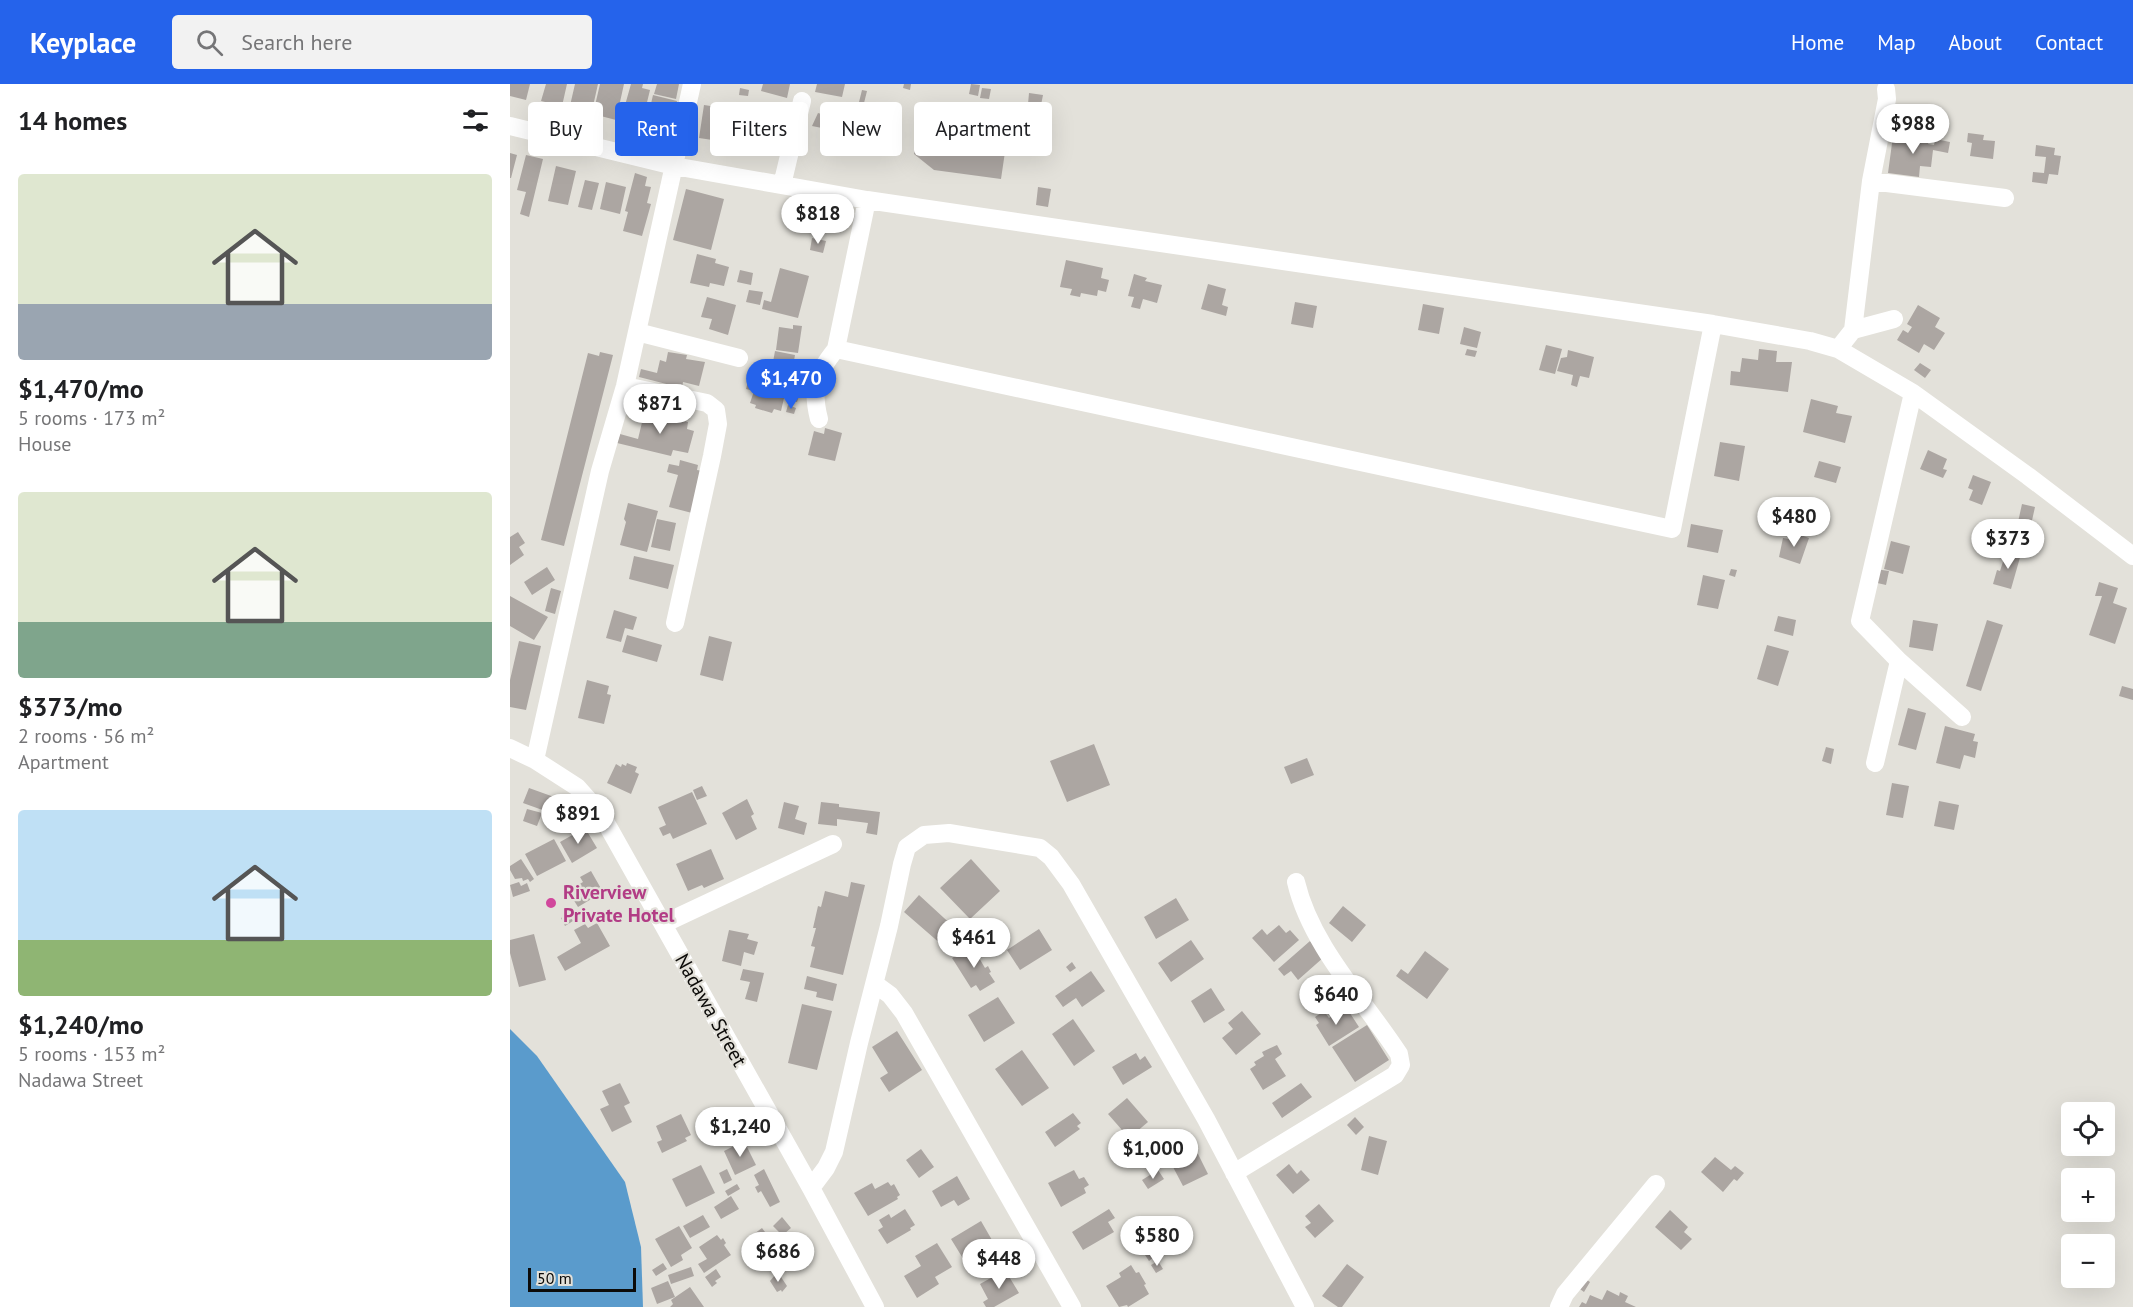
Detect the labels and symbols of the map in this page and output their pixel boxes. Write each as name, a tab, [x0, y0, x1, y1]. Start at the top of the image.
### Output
pin: $988	[1877, 104, 1949, 155]
pin: $818	[782, 194, 854, 245]
pin: $1,470	[742, 359, 840, 410]
pin: $871	[624, 384, 696, 435]
pin: $480	[1758, 497, 1830, 548]
pin: $373	[1972, 519, 2044, 570]
pin: $891	[542, 794, 614, 845]
place label: Riverview Private Hotel	[563, 879, 675, 928]
marker: Riverview Private Hotel	[544, 896, 558, 910]
pin: $461	[938, 918, 1010, 969]
street label: Nadawa Street	[669, 949, 753, 1071]
pin: $640	[1300, 975, 1372, 1026]
pin: $1,240	[691, 1107, 789, 1158]
pin: $1,000	[1104, 1129, 1202, 1180]
pin: $580	[1121, 1216, 1193, 1267]
pin: $686	[742, 1232, 814, 1283]
pin: $448	[963, 1239, 1035, 1290]
scale bar	[528, 1265, 636, 1292]

